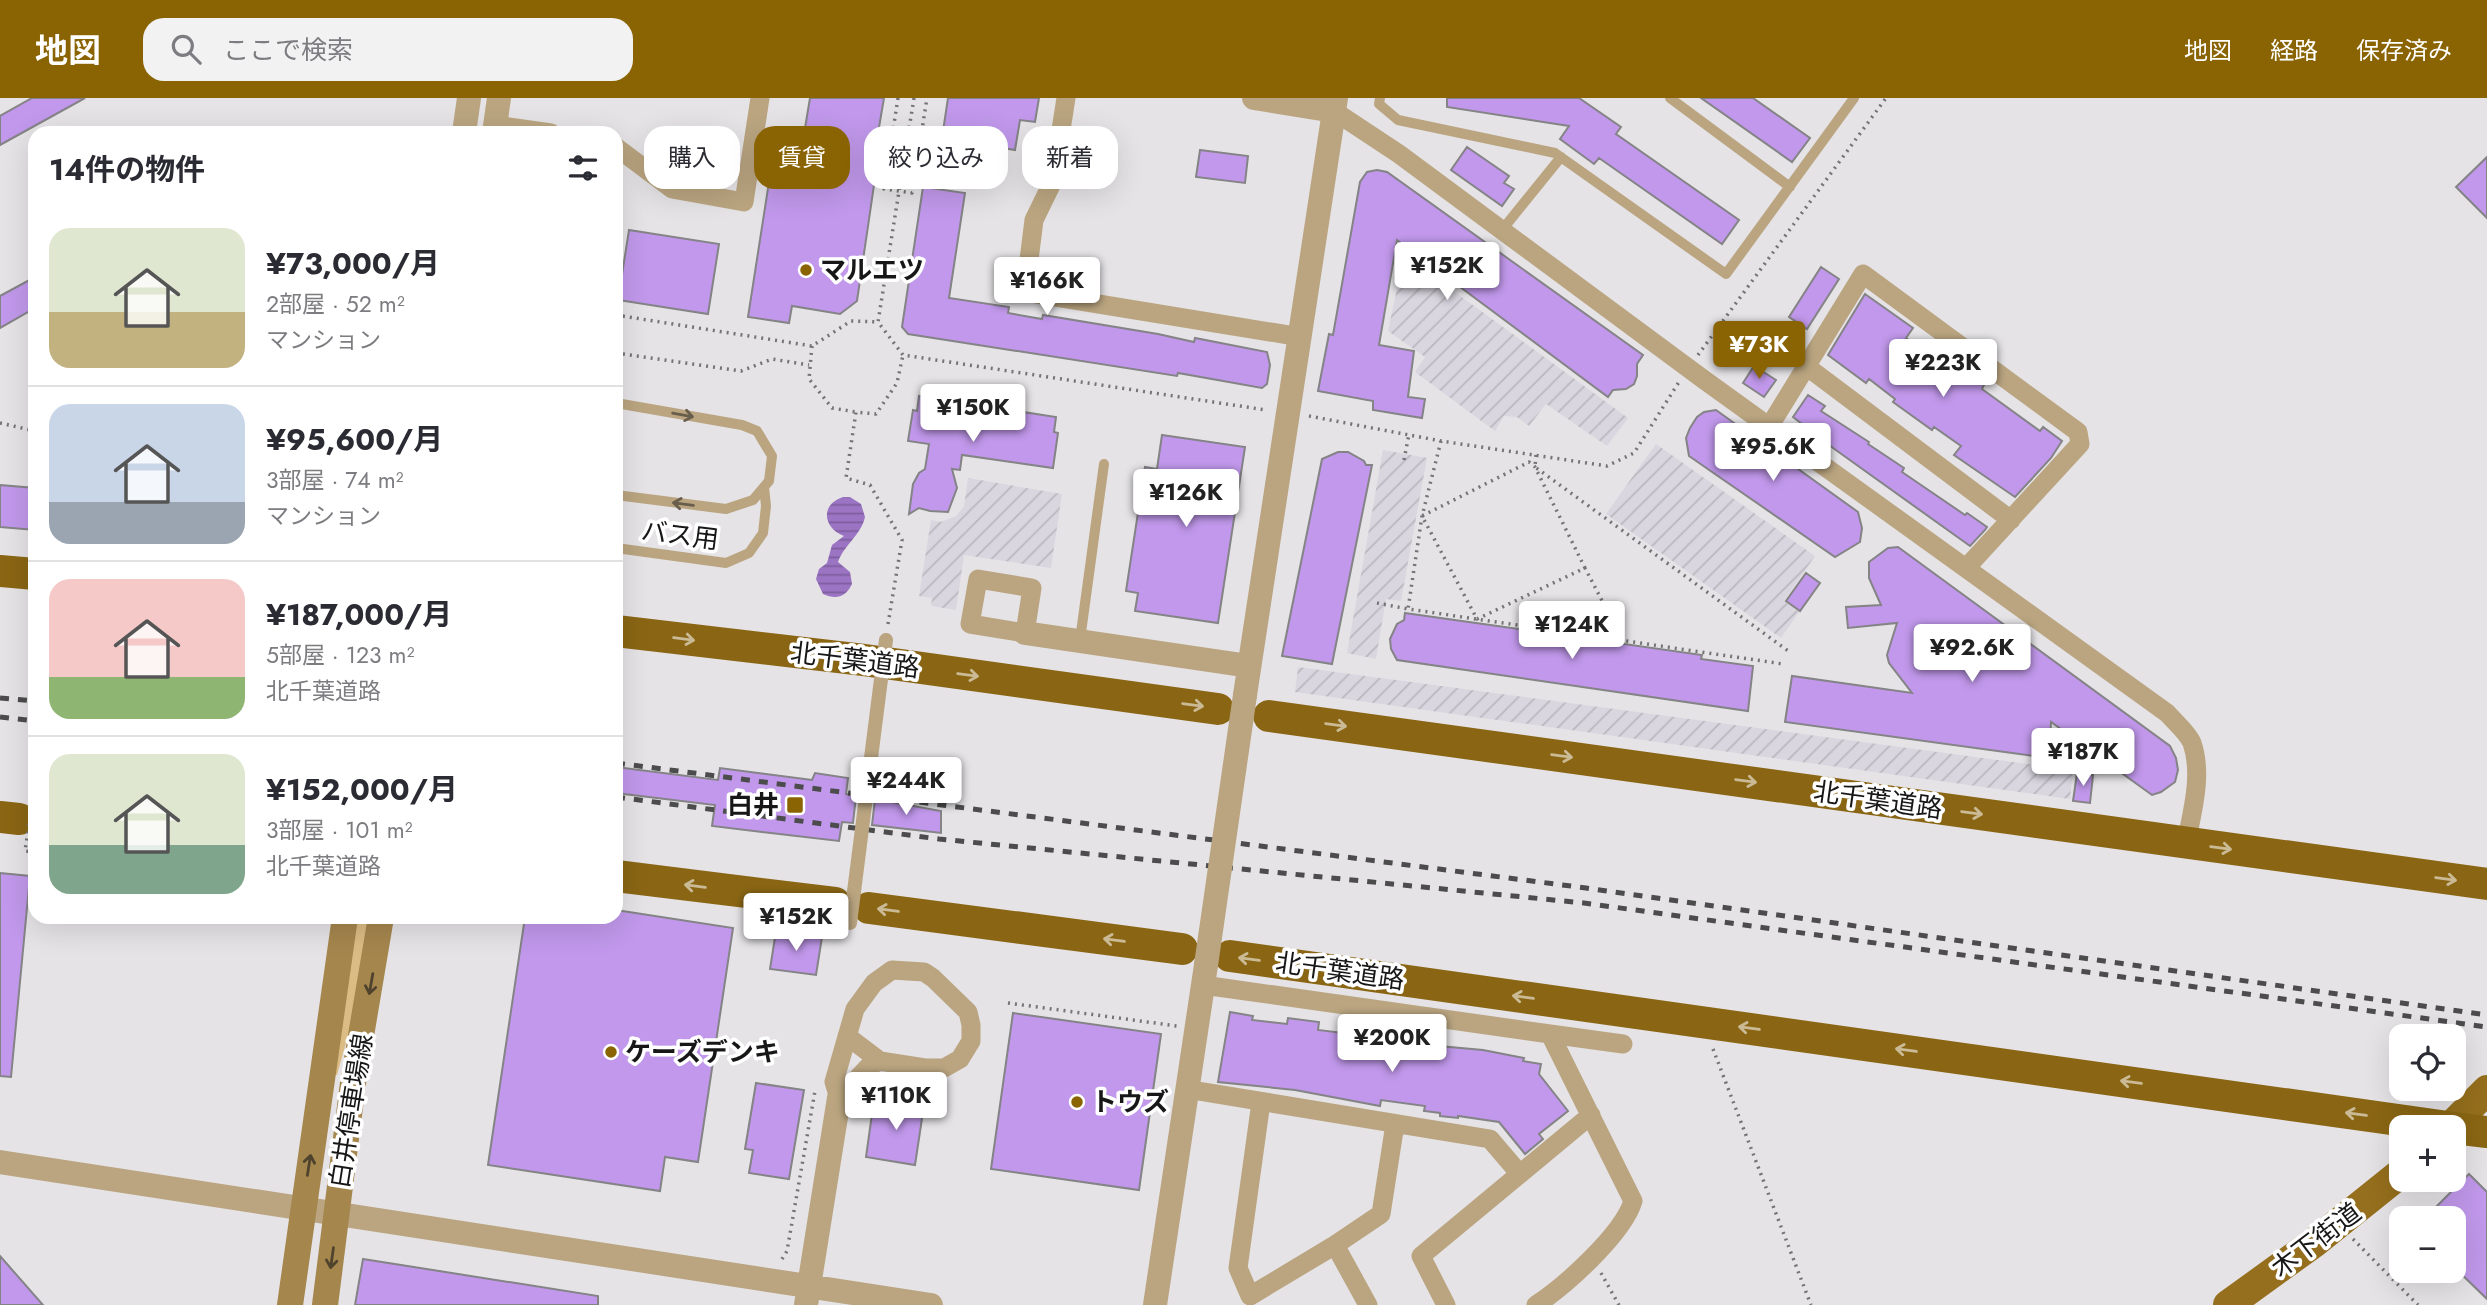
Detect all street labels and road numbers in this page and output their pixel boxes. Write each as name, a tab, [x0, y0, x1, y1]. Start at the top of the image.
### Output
street label: バス用	[639, 511, 721, 559]
street label: 北千葉道路	[788, 633, 922, 687]
street label: 北千葉道路	[1811, 772, 1945, 828]
street label: 北千葉道路	[1273, 943, 1407, 999]
street label: 白井停車場線	[320, 1031, 382, 1191]
street label: 木下街道	[2263, 1194, 2369, 1286]

